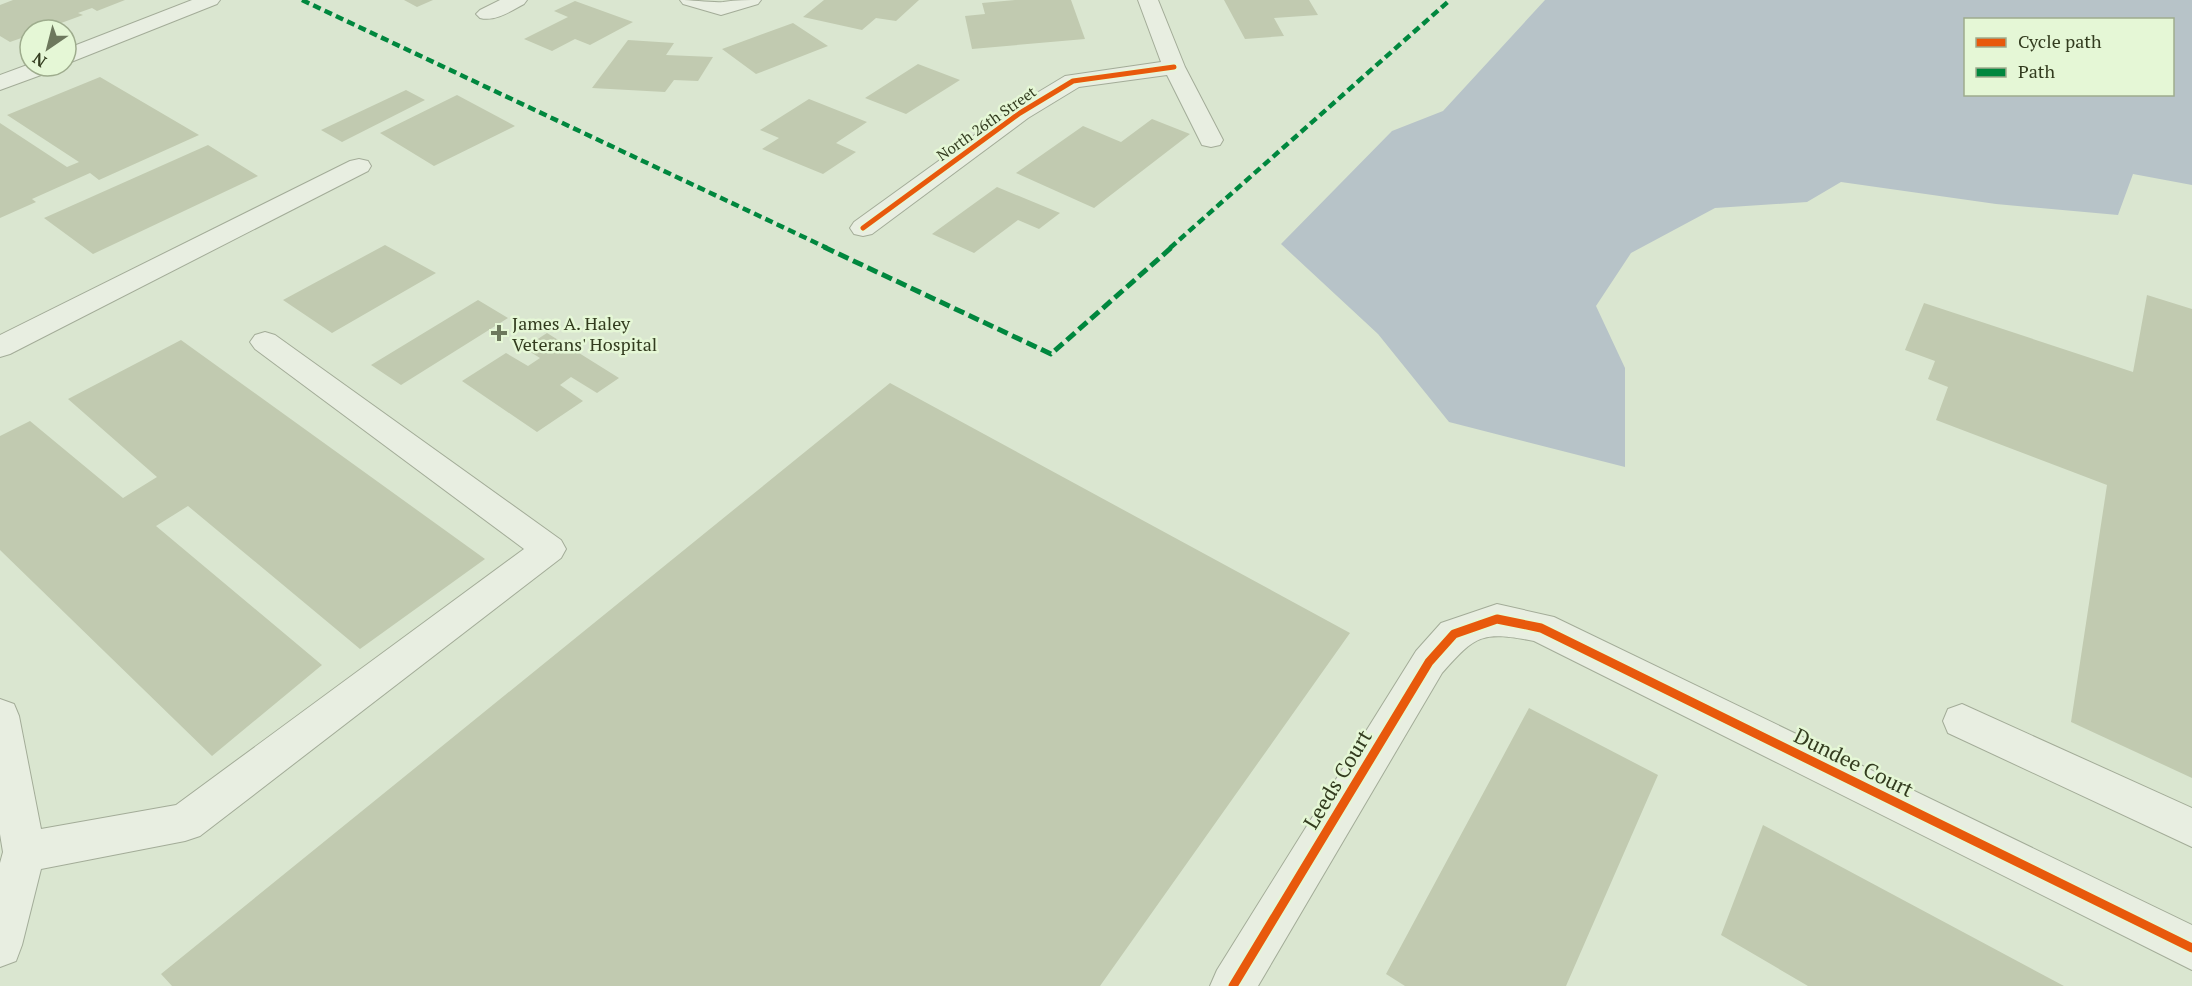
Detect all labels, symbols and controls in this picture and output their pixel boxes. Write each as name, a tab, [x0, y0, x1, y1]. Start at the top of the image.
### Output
north arrow	[18, 18, 78, 78]
legend	[1964, 18, 2174, 96]
text: Cycle path	[2018, 29, 2102, 53]
text: N	[28, 48, 51, 73]
text: Path	[2018, 59, 2055, 83]
street label: North 26th Street	[932, 81, 1040, 165]
place label: James A. Haley Veterans' Hospital	[512, 311, 657, 356]
marker: James A. Haley Veterans' Hospital	[490, 324, 508, 342]
street label: Dundee Court	[1790, 721, 1919, 803]
street label: Leeds Court	[1296, 724, 1378, 834]

